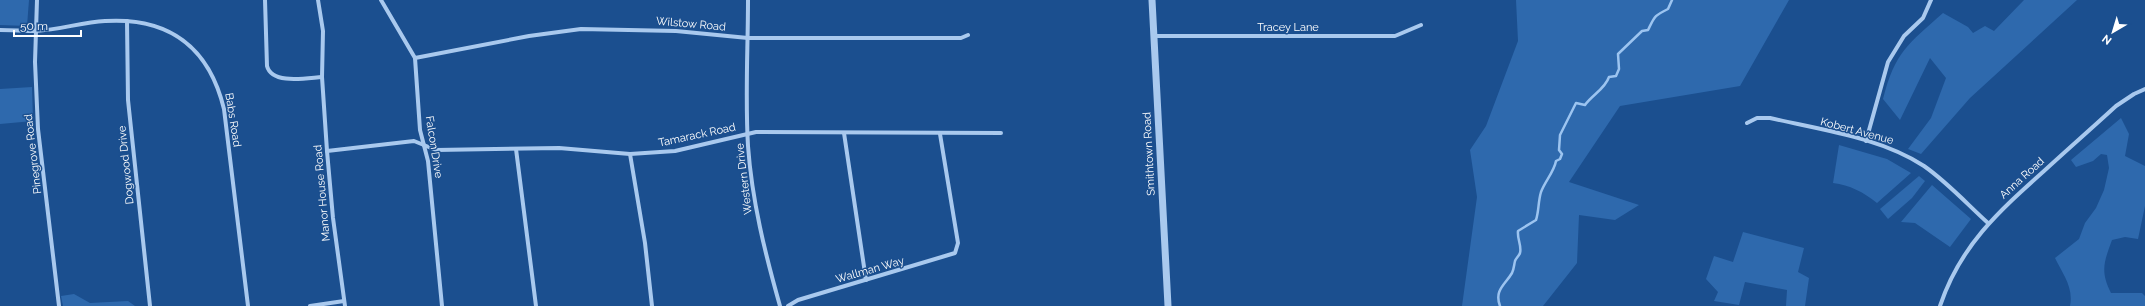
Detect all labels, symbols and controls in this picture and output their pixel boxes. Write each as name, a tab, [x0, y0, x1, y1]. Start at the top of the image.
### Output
scale bar	[14, 12, 81, 38]
north arrow	[2093, 12, 2133, 52]
street label: Wilstow Road	[656, 14, 727, 34]
text: 50 m	[20, 19, 48, 33]
street label: Tracey Lane	[1257, 21, 1319, 34]
text: N	[2100, 32, 2114, 47]
street label: Babs Road	[222, 92, 244, 148]
street label: Smithtown Road	[1140, 112, 1158, 196]
street label: Pinegrove Road	[22, 113, 44, 195]
street label: Falcon Drive	[423, 115, 445, 180]
street label: Kobert Avenue	[1819, 115, 1895, 147]
street label: Tamarack Road	[657, 120, 737, 150]
street label: Dogwood Drive	[115, 125, 137, 205]
street label: Western Drive	[733, 142, 755, 215]
street label: Manor House Road	[311, 144, 333, 242]
street label: Anna Road	[1997, 155, 2047, 201]
street label: Wallman Way	[834, 254, 906, 286]

